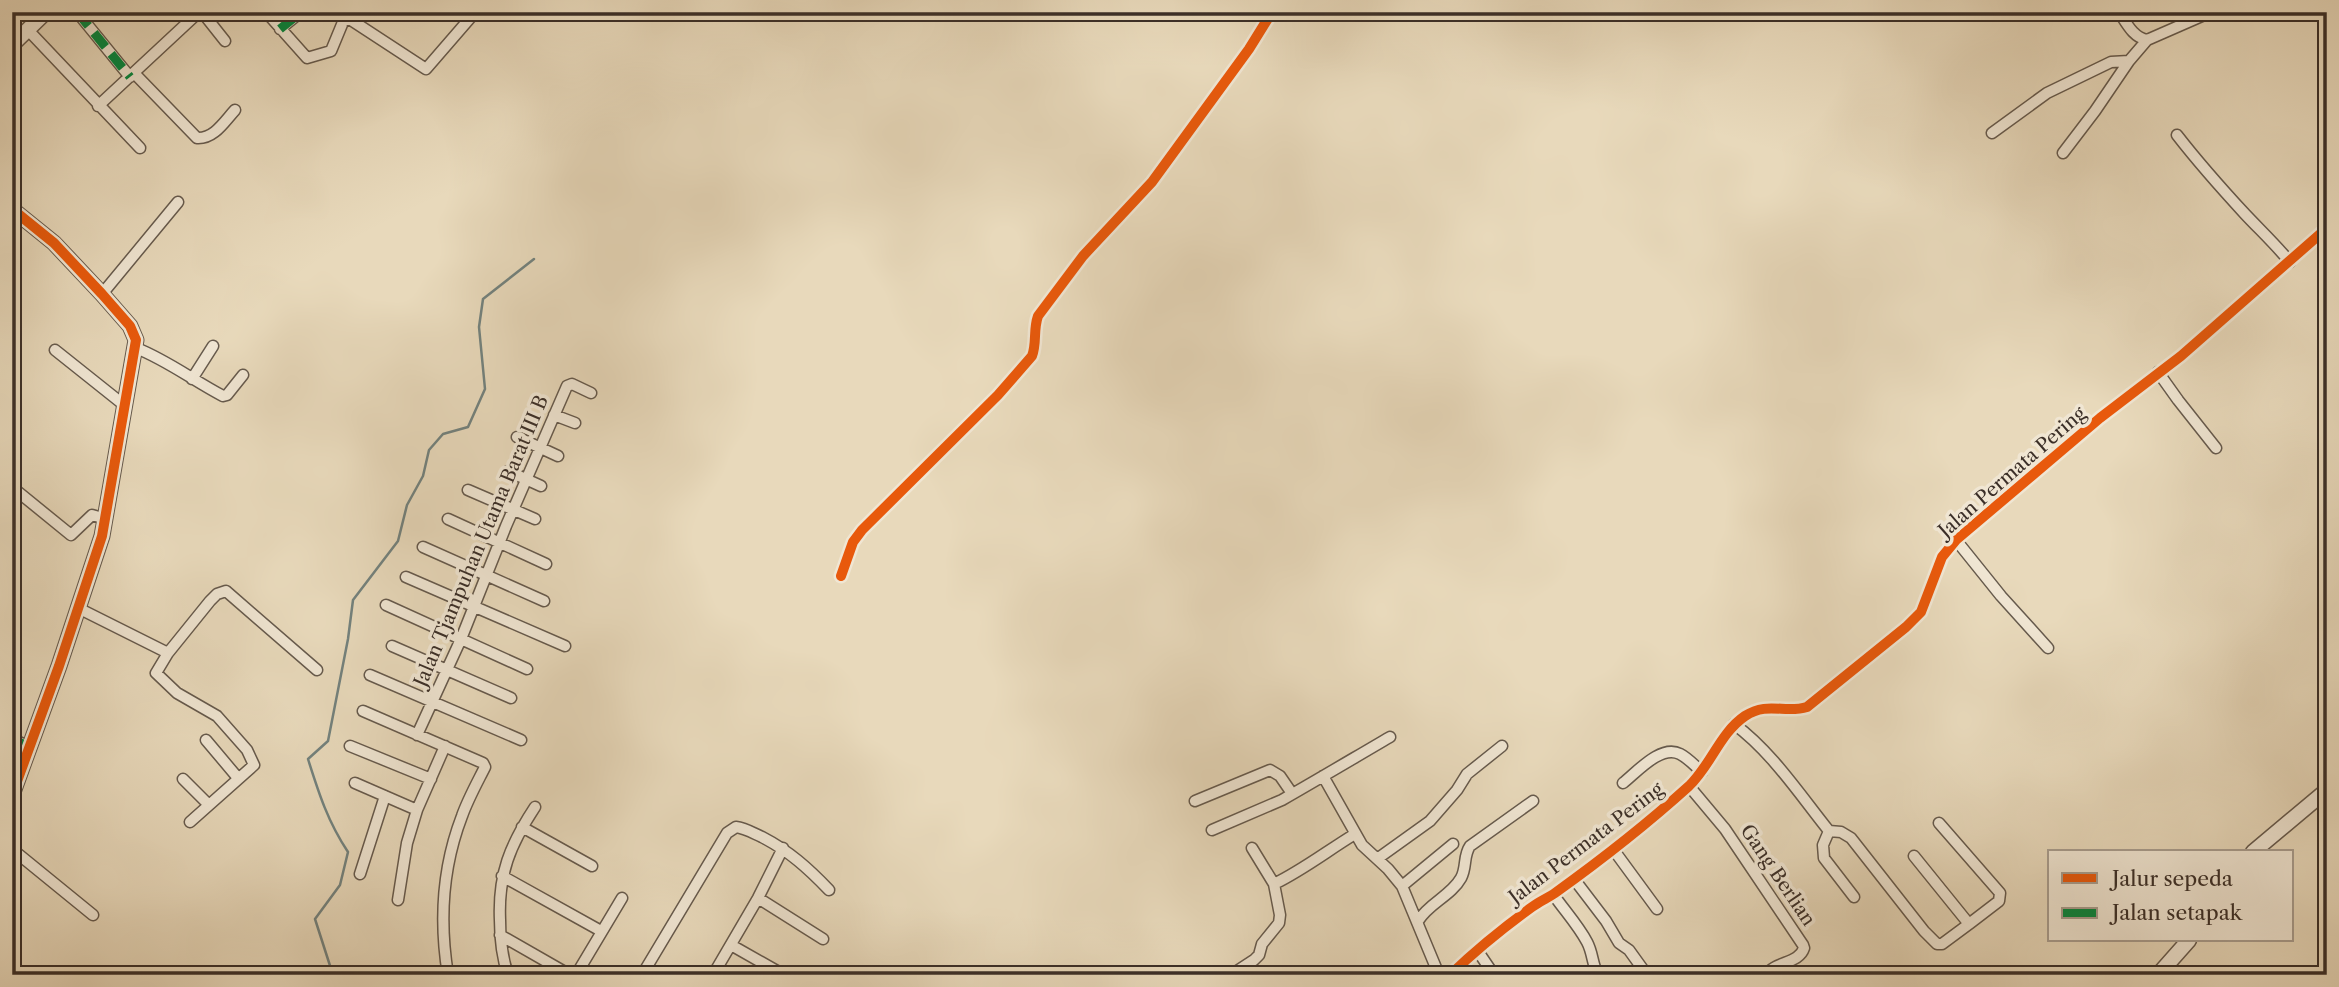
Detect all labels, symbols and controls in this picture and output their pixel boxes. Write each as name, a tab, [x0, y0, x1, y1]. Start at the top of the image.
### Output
street label: Jalan Tjampuhan Utama Barat III B	[408, 392, 553, 693]
street label: Jalan Permata Pering	[1931, 401, 2091, 544]
street label: Jalan Permata Pering	[1502, 777, 1669, 910]
street label: Gang Berlian	[1736, 820, 1820, 930]
legend	[2048, 850, 2294, 942]
text: Jalur sepeda	[2109, 866, 2234, 891]
text: Jalan setapak	[2109, 900, 2243, 925]

